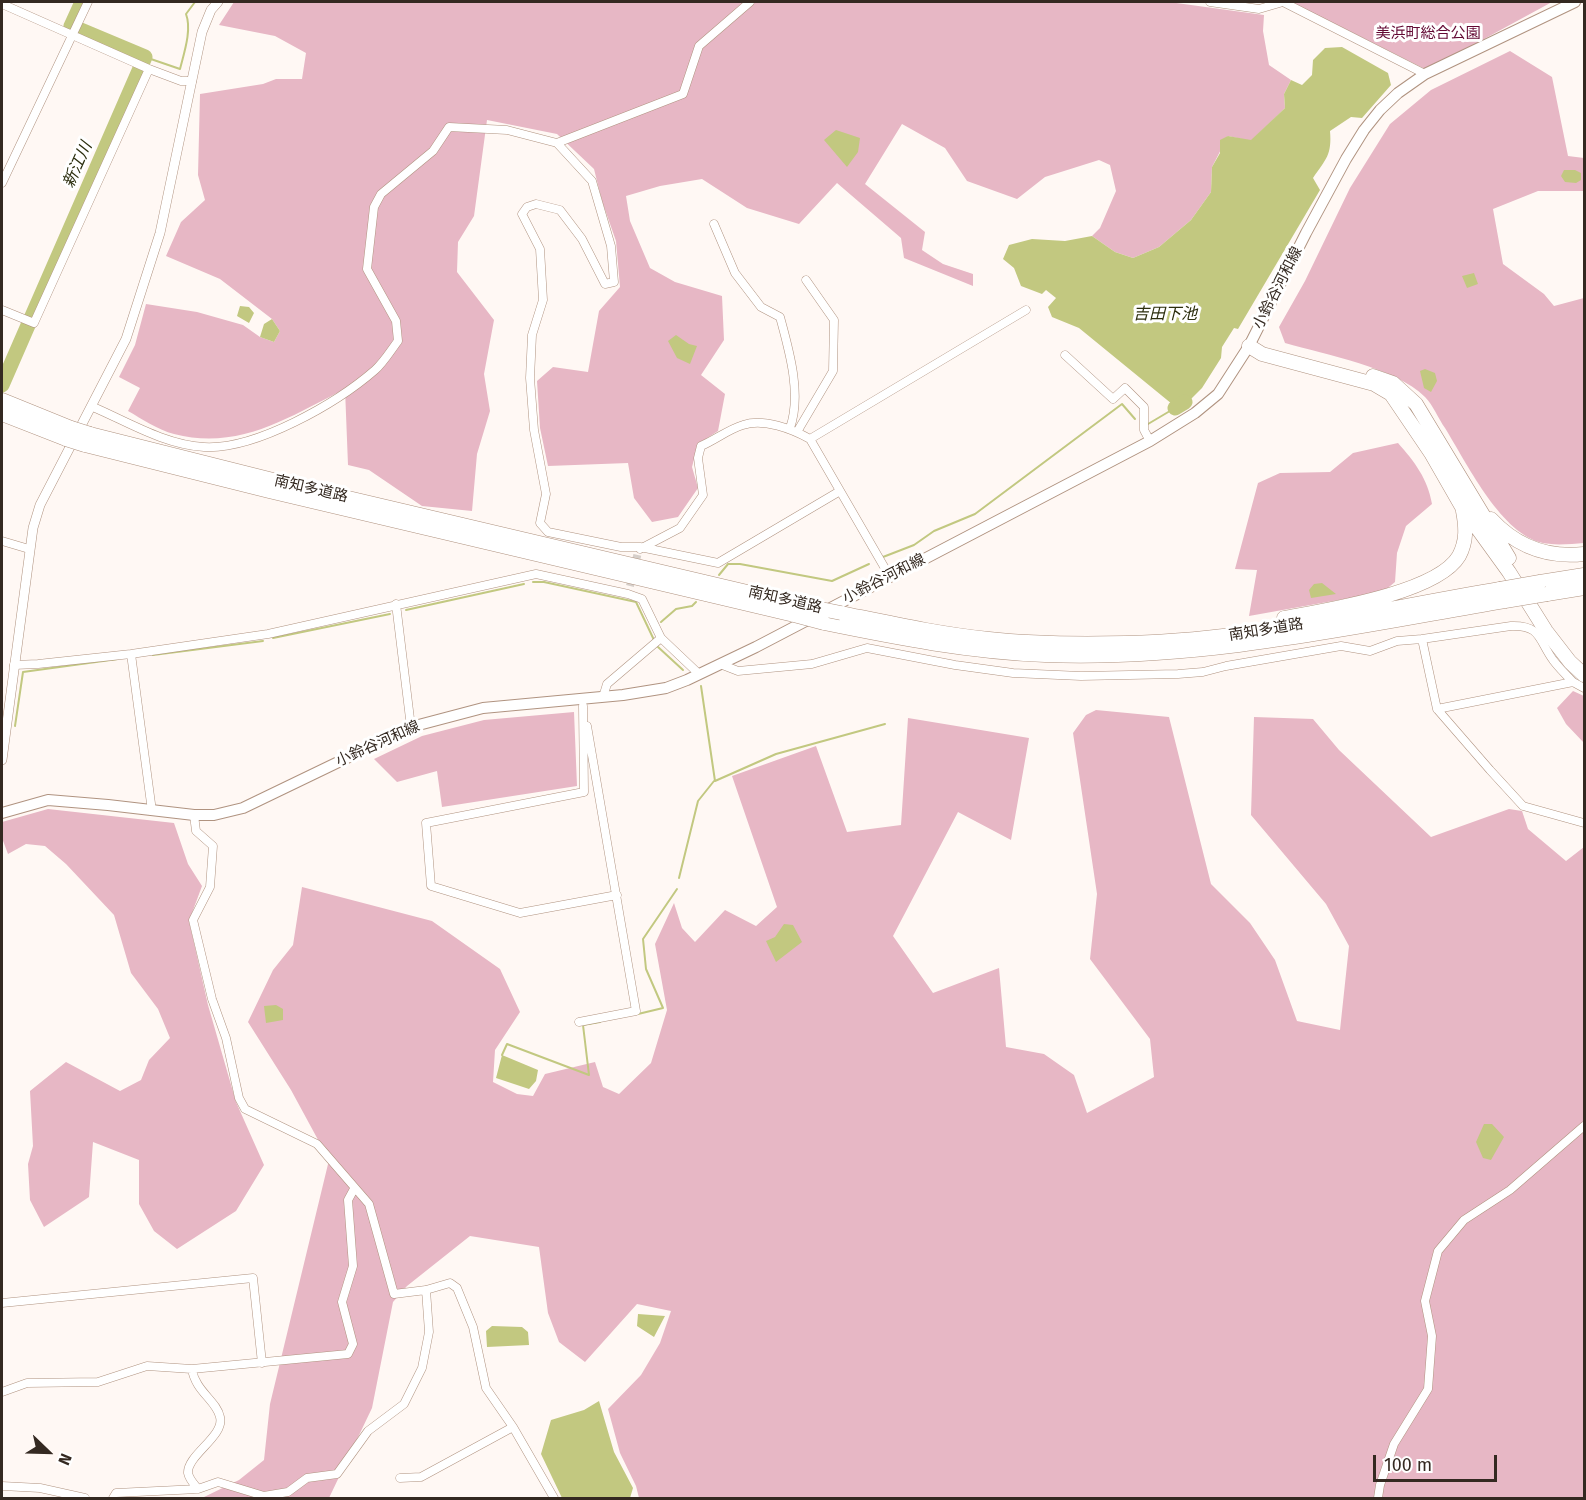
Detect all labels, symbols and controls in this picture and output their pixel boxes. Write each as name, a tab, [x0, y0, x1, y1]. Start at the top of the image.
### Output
park label: 美浜町総合公園	[1376, 25, 1480, 43]
water label: 新江川	[59, 139, 97, 191]
street label: 小鈴谷河和線	[1250, 244, 1306, 332]
water label: 吉田下池	[1133, 305, 1197, 325]
street label: 南知多道路	[272, 472, 350, 506]
street label: 小鈴谷河和線	[840, 551, 928, 607]
street label: 南知多道路	[746, 583, 824, 617]
street label: 南知多道路	[1228, 615, 1304, 645]
street label: 小鈴谷河和線	[333, 717, 423, 771]
north arrow	[18, 1422, 78, 1482]
scale bar	[1376, 1443, 1500, 1481]
text: N	[54, 1451, 76, 1468]
text: 100 m	[1384, 1454, 1432, 1476]

